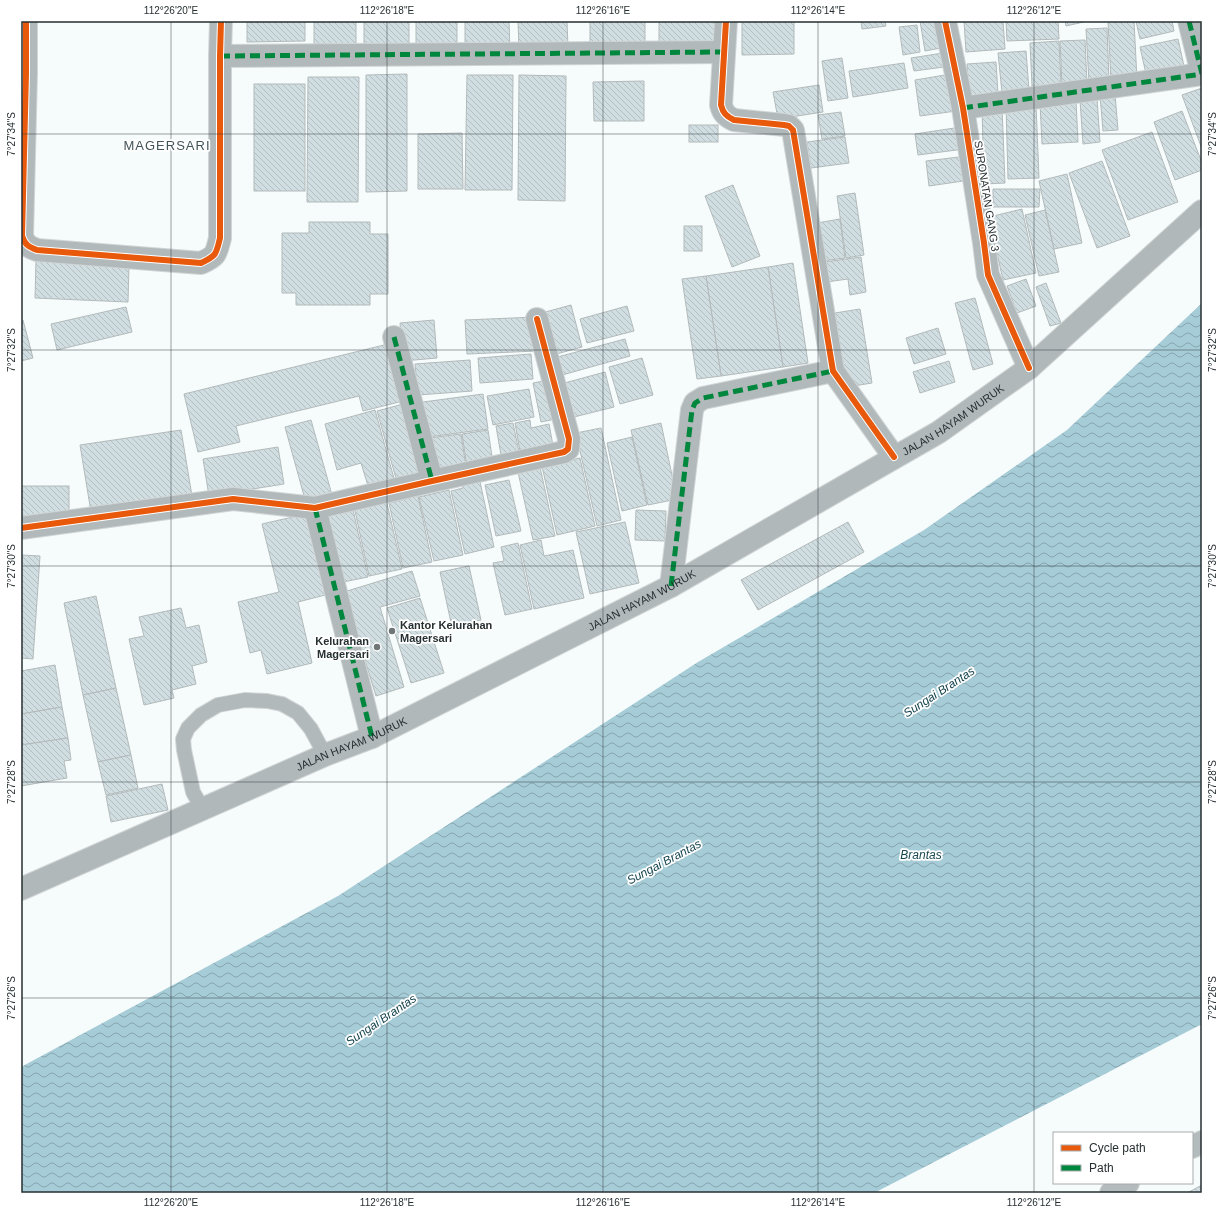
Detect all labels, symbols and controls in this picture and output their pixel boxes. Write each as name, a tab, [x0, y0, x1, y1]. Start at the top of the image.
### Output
text: 112°26'20"E	[144, 5, 198, 16]
text: 112°26'18"E	[360, 5, 414, 16]
text: 112°26'16"E	[576, 5, 630, 16]
text: 112°26'14"E	[791, 5, 845, 16]
text: 112°26'12"E	[1007, 5, 1061, 16]
text: 7°27'34"S	[6, 112, 17, 156]
text: 7°27'34"S	[1207, 112, 1218, 156]
district label: MAGERSARI	[123, 138, 211, 153]
street label: SURONATAN GANG 3	[972, 140, 1002, 252]
text: 7°27'32"S	[6, 328, 17, 372]
text: 7°27'32"S	[1207, 328, 1218, 372]
street label: JALAN HAYAM WURUK	[900, 381, 1007, 458]
text: 7°27'30"S	[6, 544, 17, 588]
text: 7°27'30"S	[1207, 544, 1218, 588]
street label: JALAN HAYAM WURUK	[586, 567, 698, 633]
place label: Kantor Kelurahan Magersari	[400, 619, 493, 644]
marker: Kantor Kelurahan Magersari	[387, 626, 397, 636]
place label: Kelurahan Magersari	[315, 635, 369, 660]
marker: Kelurahan Magersari	[372, 642, 382, 652]
water label: Sungai Brantas	[901, 664, 977, 720]
street label: JALAN HAYAM WURUK	[294, 714, 409, 773]
text: 7°27'28"S	[6, 760, 17, 804]
text: 7°27'28"S	[1207, 760, 1218, 804]
water label: Sungai Brantas	[624, 837, 704, 887]
water label: Brantas	[900, 848, 942, 862]
text: 7°27'26"S	[6, 976, 17, 1020]
text: 7°27'26"S	[1207, 976, 1218, 1020]
water label: Sungai Brantas	[343, 991, 419, 1049]
legend	[1053, 1132, 1193, 1184]
text: Cycle path	[1089, 1141, 1146, 1155]
text: Path	[1089, 1161, 1114, 1175]
text: 112°26'20"E	[144, 1197, 198, 1208]
text: 112°26'18"E	[360, 1197, 414, 1208]
text: 112°26'16"E	[576, 1197, 630, 1208]
text: 112°26'14"E	[791, 1197, 845, 1208]
text: 112°26'12"E	[1007, 1197, 1061, 1208]

